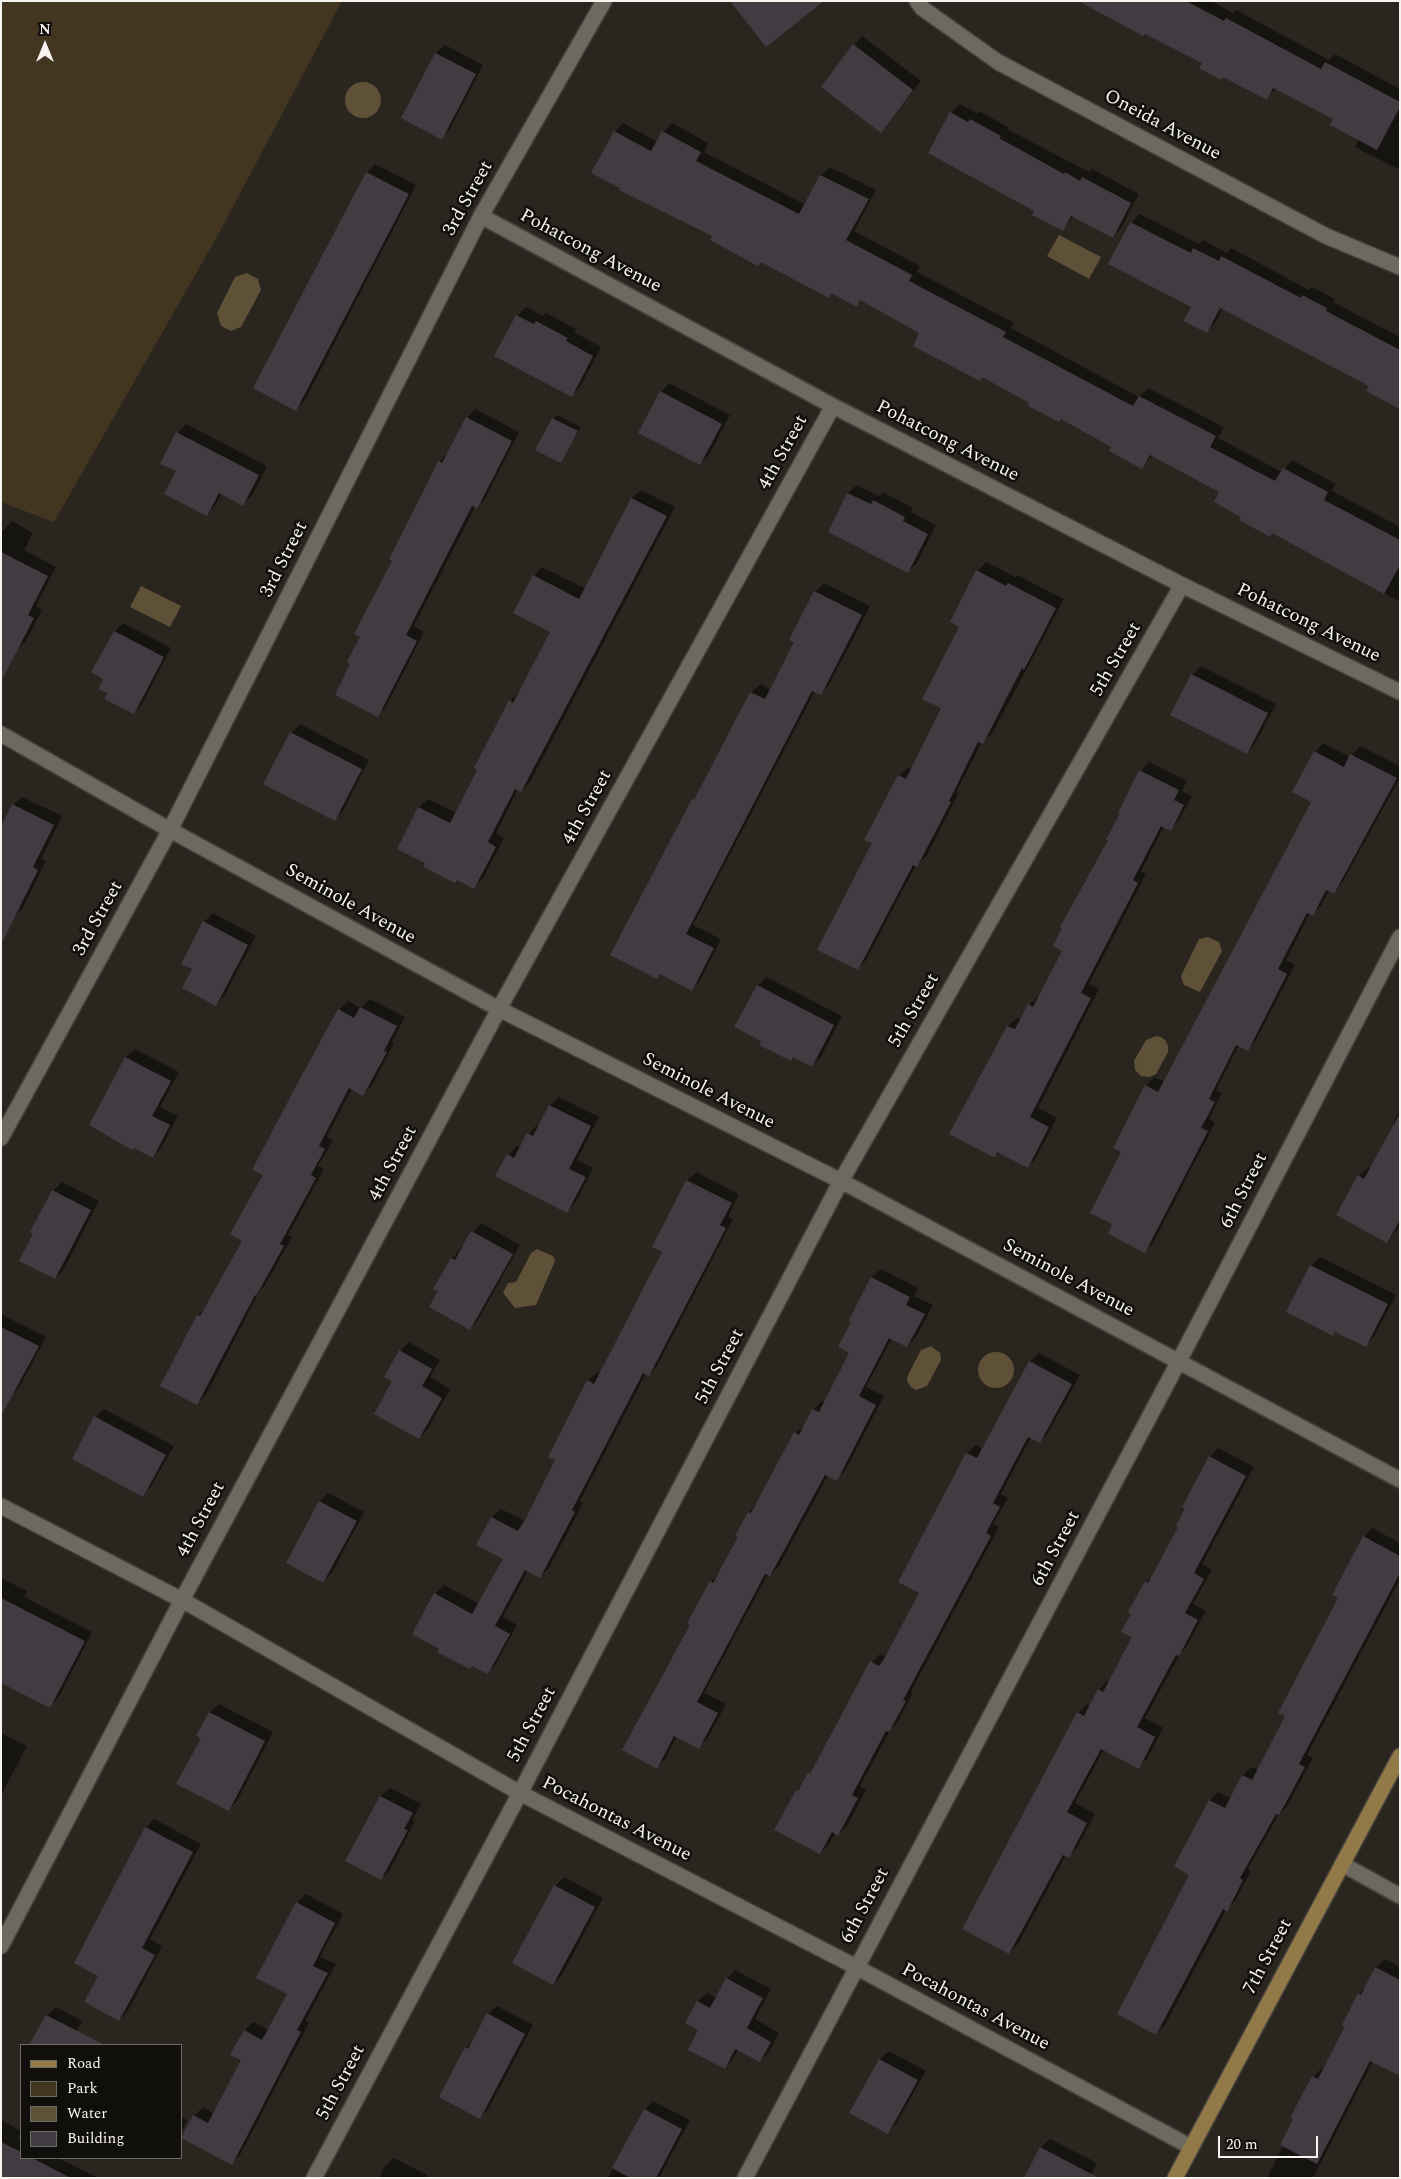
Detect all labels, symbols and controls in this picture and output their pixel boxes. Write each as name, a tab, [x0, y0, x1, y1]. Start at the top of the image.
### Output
text: N	[39, 19, 51, 40]
north arrow	[20, 20, 70, 70]
street label: Oneida Avenue	[1100, 86, 1224, 166]
street label: 3rd Street	[439, 157, 499, 241]
street label: Pohatcong Avenue	[515, 205, 665, 299]
street label: Pohatcong Avenue	[872, 396, 1022, 488]
street label: 4th Street	[754, 412, 814, 494]
street label: 3rd Street	[256, 518, 314, 602]
street label: Pohatcong Avenue	[1232, 579, 1384, 669]
street label: 5th Street	[1087, 619, 1147, 701]
street label: 4th Street	[558, 767, 618, 849]
street label: Seminole Avenue	[281, 860, 419, 950]
street label: 3rd Street	[69, 877, 129, 961]
street label: 5th Street	[885, 970, 945, 1052]
street label: Seminole Avenue	[638, 1049, 778, 1135]
street label: 4th Street	[365, 1122, 423, 1206]
street label: 6th Street	[1216, 1149, 1274, 1233]
street label: Seminole Avenue	[998, 1235, 1138, 1323]
street label: 5th Street	[692, 1325, 750, 1409]
street label: 4th Street	[173, 1478, 231, 1562]
street label: 6th Street	[1028, 1507, 1086, 1591]
street label: 5th Street	[504, 1683, 562, 1767]
street label: Pocahontas Avenue	[538, 1773, 694, 1867]
street label: 6th Street	[837, 1864, 895, 1948]
street label: 7th Street	[1240, 1915, 1298, 1999]
street label: Pocahontas Avenue	[897, 1959, 1053, 2057]
street label: 5th Street	[313, 2041, 371, 2125]
legend	[20, 2044, 182, 2159]
text: Road	[67, 2052, 101, 2075]
text: Park	[67, 2077, 98, 2100]
text: Water	[67, 2102, 107, 2125]
scale bar	[1221, 2126, 1321, 2158]
text: Building	[67, 2127, 124, 2150]
text: 20 m	[1226, 2133, 1258, 2156]

